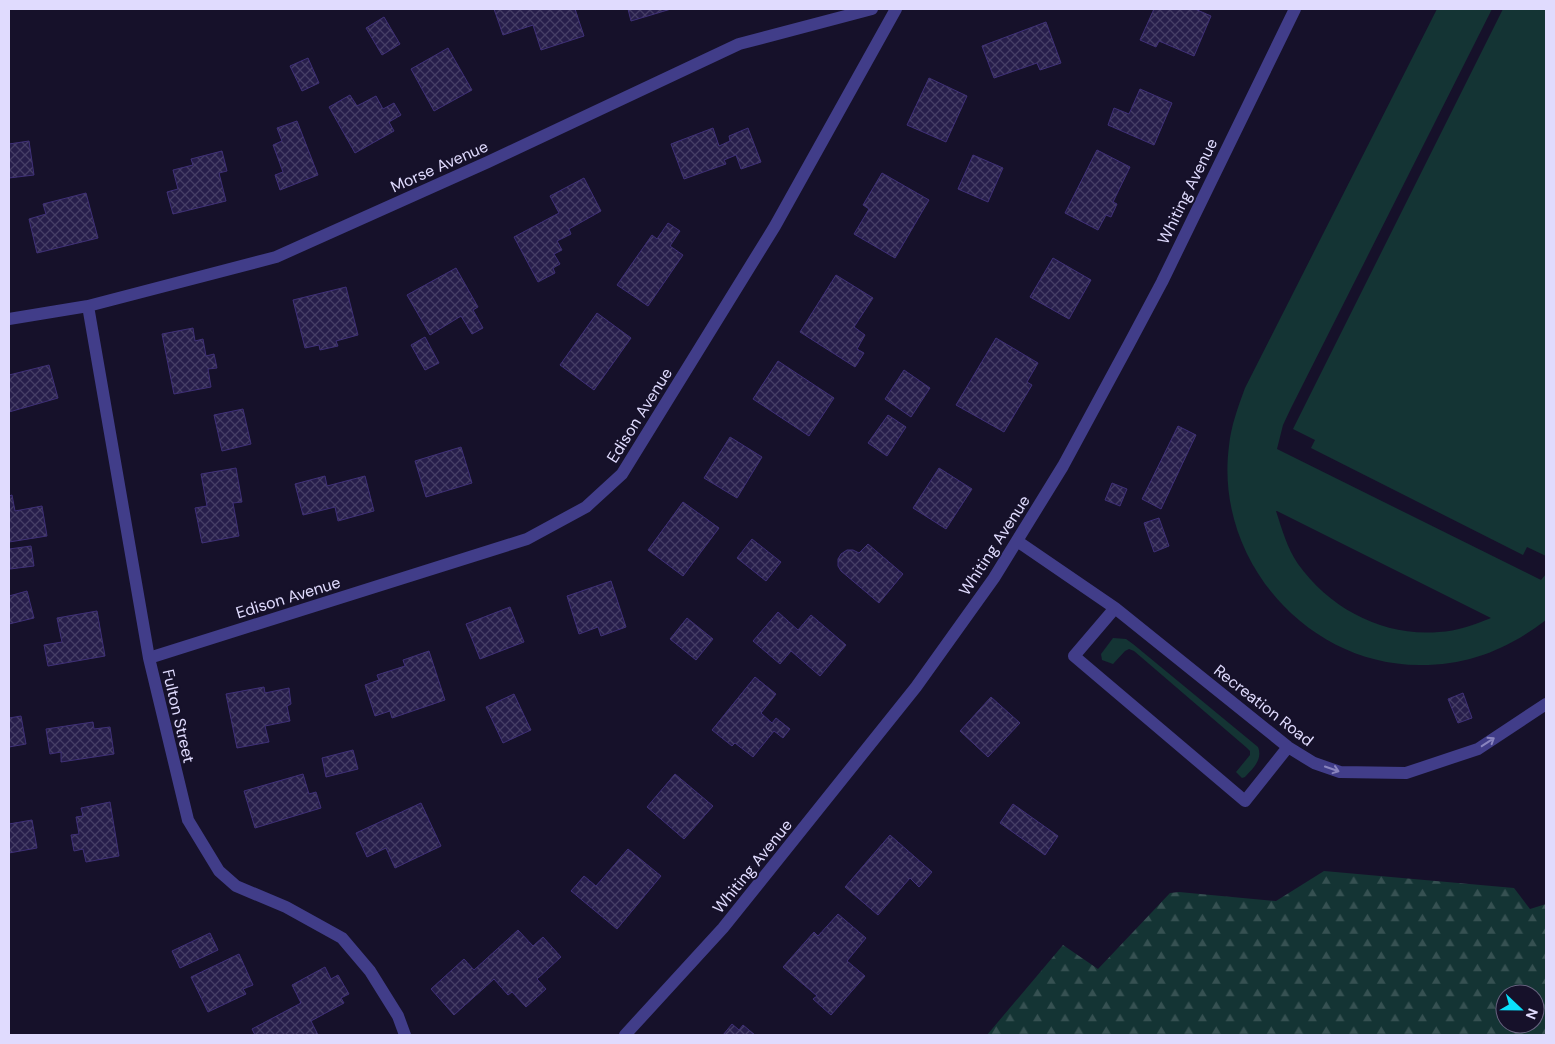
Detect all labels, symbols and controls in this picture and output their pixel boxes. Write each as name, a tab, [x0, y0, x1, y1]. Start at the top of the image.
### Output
street label: Whiting Avenue	[1153, 135, 1222, 248]
street label: Morse Avenue	[387, 136, 491, 197]
street label: Edison Avenue	[602, 364, 677, 467]
street label: Whiting Avenue	[954, 491, 1035, 599]
street label: Edison Avenue	[233, 572, 343, 623]
street label: Recreation Road	[1210, 660, 1318, 751]
street label: Fulton Street	[158, 667, 199, 765]
one-way arrow	[1481, 737, 1495, 747]
one-way arrow	[1324, 765, 1339, 774]
street label: Whiting Avenue	[708, 815, 797, 918]
north arrow	[1495, 984, 1545, 1034]
text: N	[1522, 1006, 1542, 1022]

